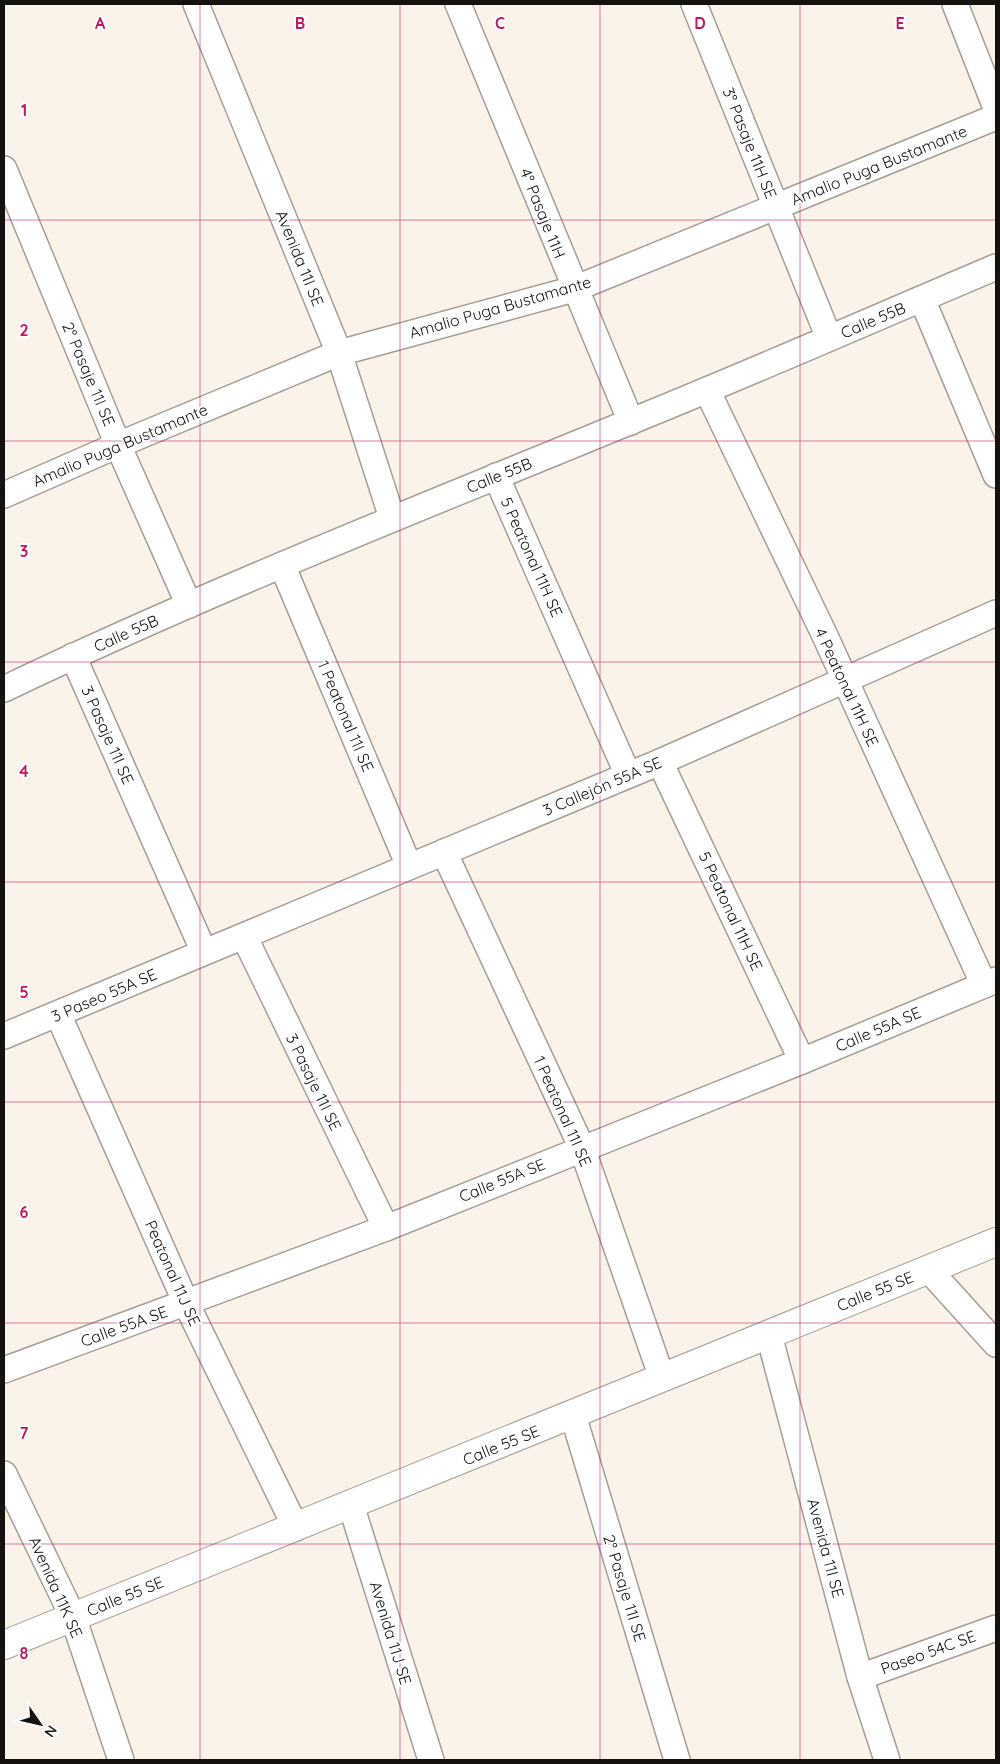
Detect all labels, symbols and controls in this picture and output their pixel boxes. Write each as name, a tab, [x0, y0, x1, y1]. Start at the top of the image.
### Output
text: A	[95, 13, 106, 33]
text: B	[295, 13, 305, 33]
text: C	[495, 13, 505, 33]
text: D	[694, 13, 706, 33]
text: E	[895, 13, 905, 33]
street label: 3° Pasaje 11H SE	[719, 85, 781, 201]
text: 1	[21, 100, 27, 120]
street label: Amalio Puga Bustamante	[788, 120, 970, 210]
street label: 4° Pasaje 11H	[516, 165, 570, 261]
street label: Avenida 11I SE	[272, 207, 328, 309]
street label: Amalio Puga Bustamante	[407, 271, 593, 343]
street label: Calle 55B	[838, 297, 908, 343]
street label: 2° Pasaje 11I SE	[58, 319, 120, 429]
text: 2	[19, 320, 29, 340]
street label: Amalio Puga Bustamante	[29, 399, 211, 491]
street label: Calle 55B	[463, 453, 535, 497]
street label: 5 Peatonal 11H SE	[497, 494, 567, 620]
text: 3	[20, 541, 28, 561]
street label: Calle 55B	[91, 610, 161, 656]
street label: 4 Peatonal 11H SE	[811, 624, 883, 750]
street label: 1 Peatonal 11I SE	[314, 657, 378, 775]
street label: 3 Pasaje 11I SE	[77, 683, 139, 787]
street label: 3 Callejón 55A SE	[540, 752, 664, 820]
text: 4	[19, 761, 29, 781]
street label: 5 Peatonal 11H SE	[695, 848, 767, 974]
street label: 3 Paseo 55A SE	[48, 964, 160, 1026]
text: 5	[19, 982, 29, 1002]
street label: Calle 55A SE	[832, 1002, 924, 1056]
street label: 3 Pasaje 11I SE	[282, 1030, 346, 1134]
street label: 1 Peatonal 11I SE	[530, 1053, 596, 1169]
street label: Calle 55A SE	[456, 1154, 548, 1206]
text: 6	[20, 1202, 29, 1222]
street label: Peatonal 11J SE	[141, 1217, 205, 1329]
street label: Calle 55 SE	[834, 1267, 916, 1315]
street label: Calle 55A SE	[78, 1301, 170, 1351]
street label: Calle 55 SE	[460, 1421, 542, 1469]
text: 7	[20, 1423, 29, 1443]
street label: Avenida 11I SE	[803, 1496, 849, 1600]
street label: 2° Pasaje 11I SE	[599, 1532, 651, 1644]
street label: Avenida 11K SE	[25, 1533, 87, 1641]
street label: Calle 55 SE	[84, 1572, 166, 1620]
street label: Avenida 11J SE	[366, 1579, 416, 1687]
street label: Paseo 54C SE	[878, 1626, 978, 1678]
text: 8	[20, 1643, 29, 1663]
north arrow	[15, 1699, 65, 1749]
text: N	[40, 1722, 61, 1741]

